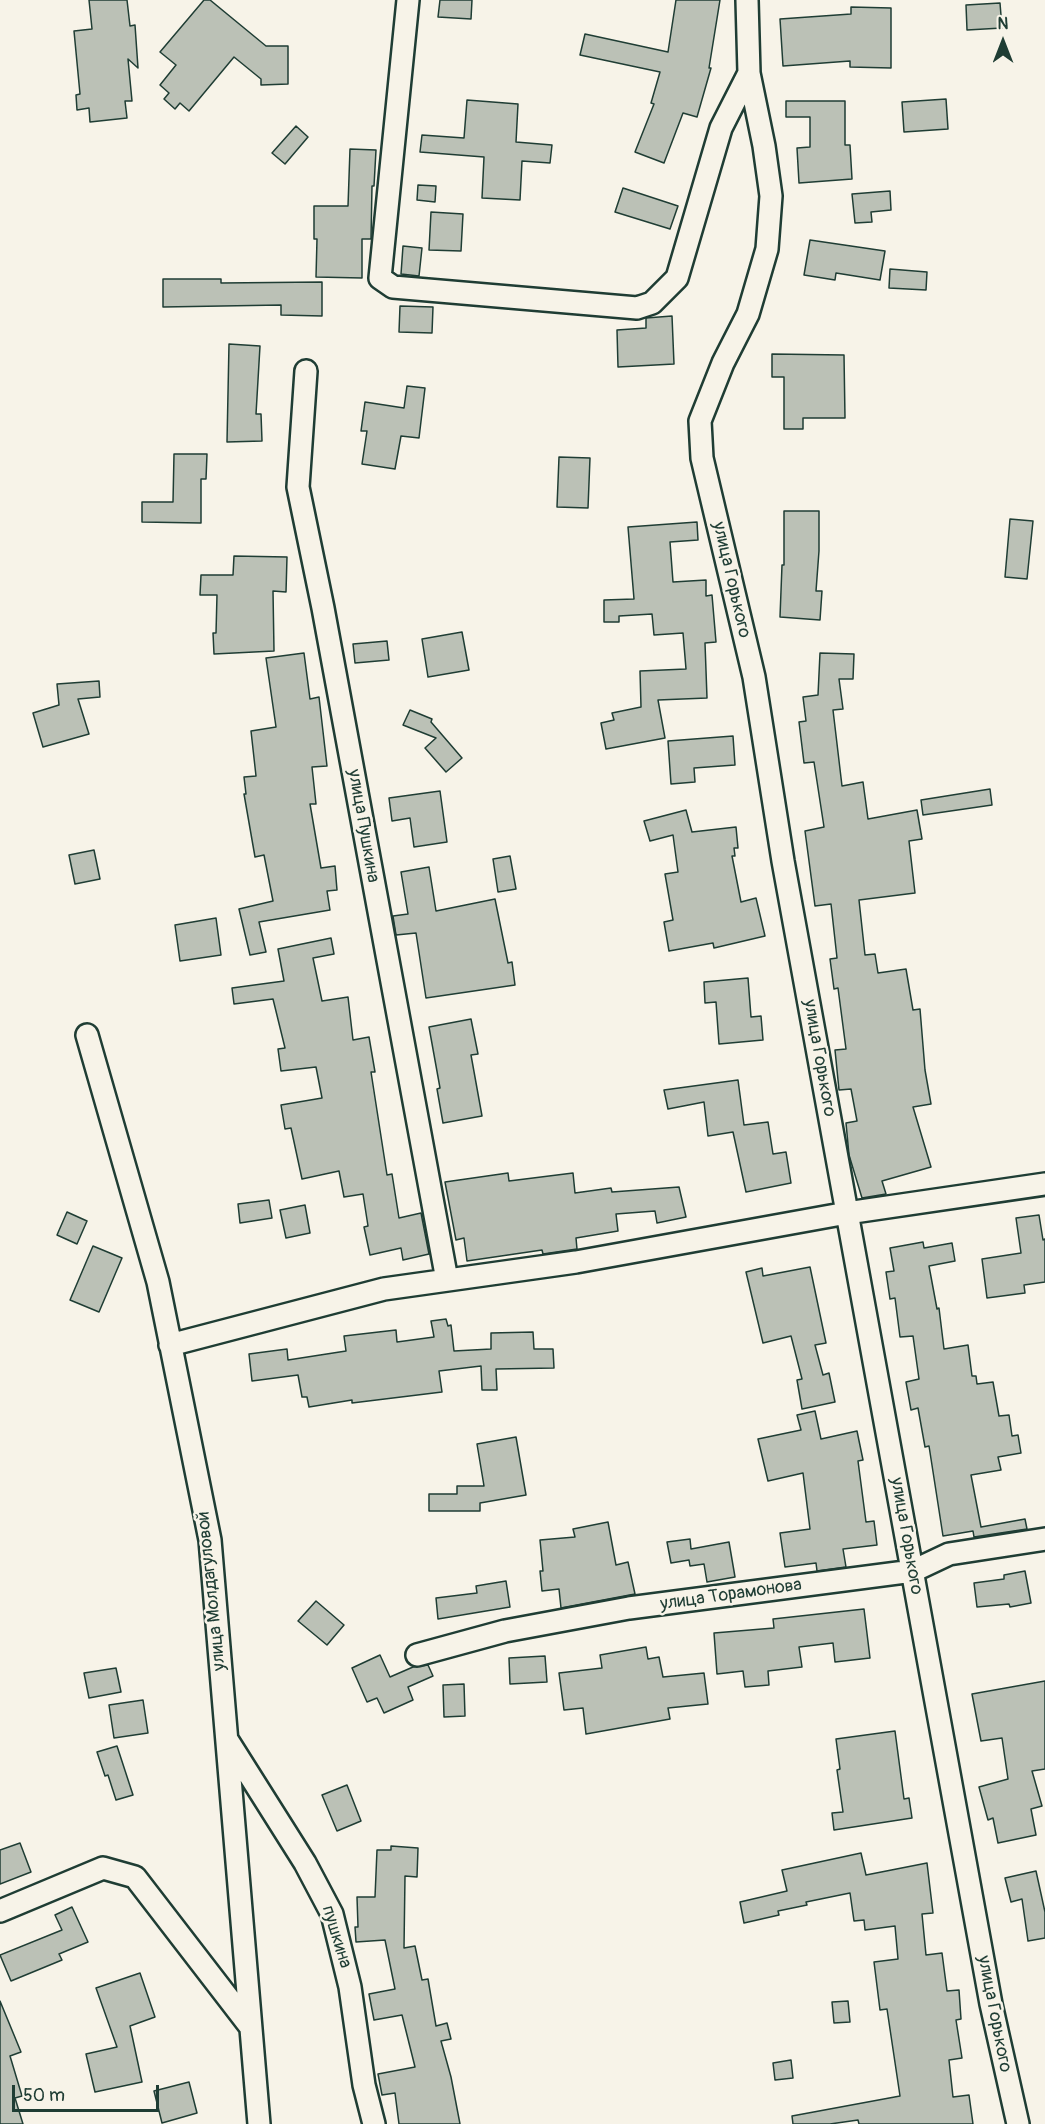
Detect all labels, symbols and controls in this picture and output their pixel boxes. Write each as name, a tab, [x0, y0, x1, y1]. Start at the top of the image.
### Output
north arrow	[973, 12, 1033, 72]
text: N	[998, 14, 1008, 34]
street label: улица Горького	[707, 520, 755, 640]
street label: улица Пушкина	[342, 768, 384, 884]
street label: улица Горького	[798, 998, 840, 1118]
street label: улица Горького	[885, 1476, 927, 1596]
street label: улица Молдагуловой	[193, 1510, 231, 1672]
street label: улица Торамонова	[659, 1574, 803, 1616]
street label: пушкина	[316, 1903, 356, 1971]
street label: улица Горького	[972, 1954, 1016, 2074]
scale bar	[15, 2073, 162, 2111]
text: 50 m	[23, 2084, 65, 2107]

